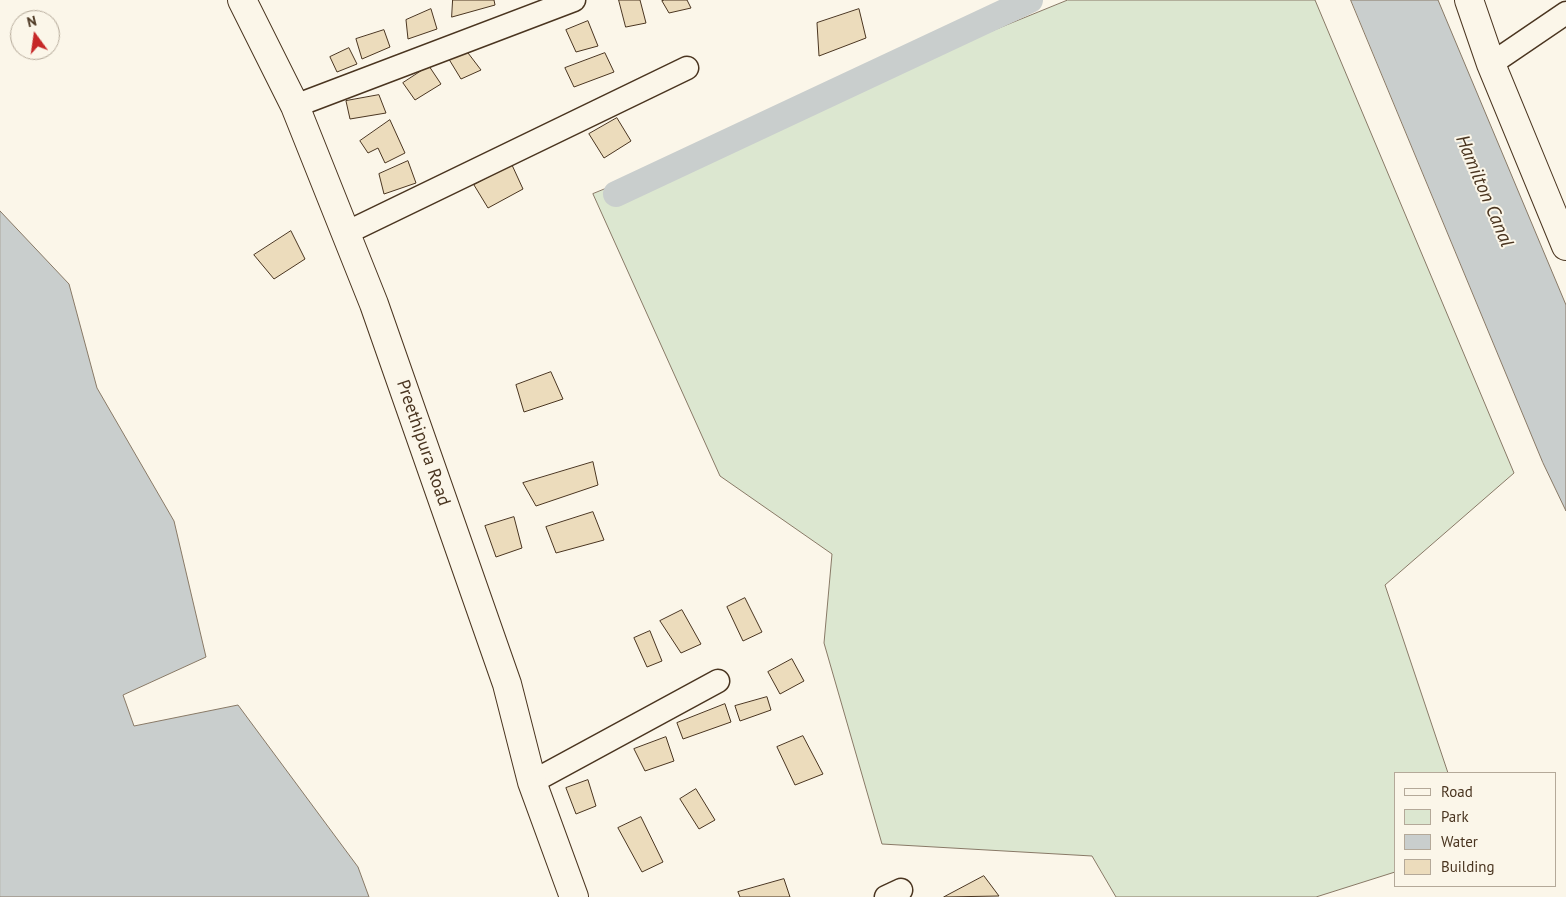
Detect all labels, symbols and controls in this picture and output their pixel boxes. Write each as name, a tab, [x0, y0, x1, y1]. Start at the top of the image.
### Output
north arrow	[10, 10, 60, 60]
text: N	[25, 12, 38, 31]
water label: Hamilton Canal	[1450, 132, 1518, 250]
street label: Preethipura Road	[391, 377, 455, 509]
legend	[1394, 772, 1556, 887]
text: Road	[1441, 782, 1473, 801]
text: Park	[1441, 807, 1469, 826]
text: Water	[1441, 832, 1478, 851]
text: Building	[1441, 857, 1495, 876]

